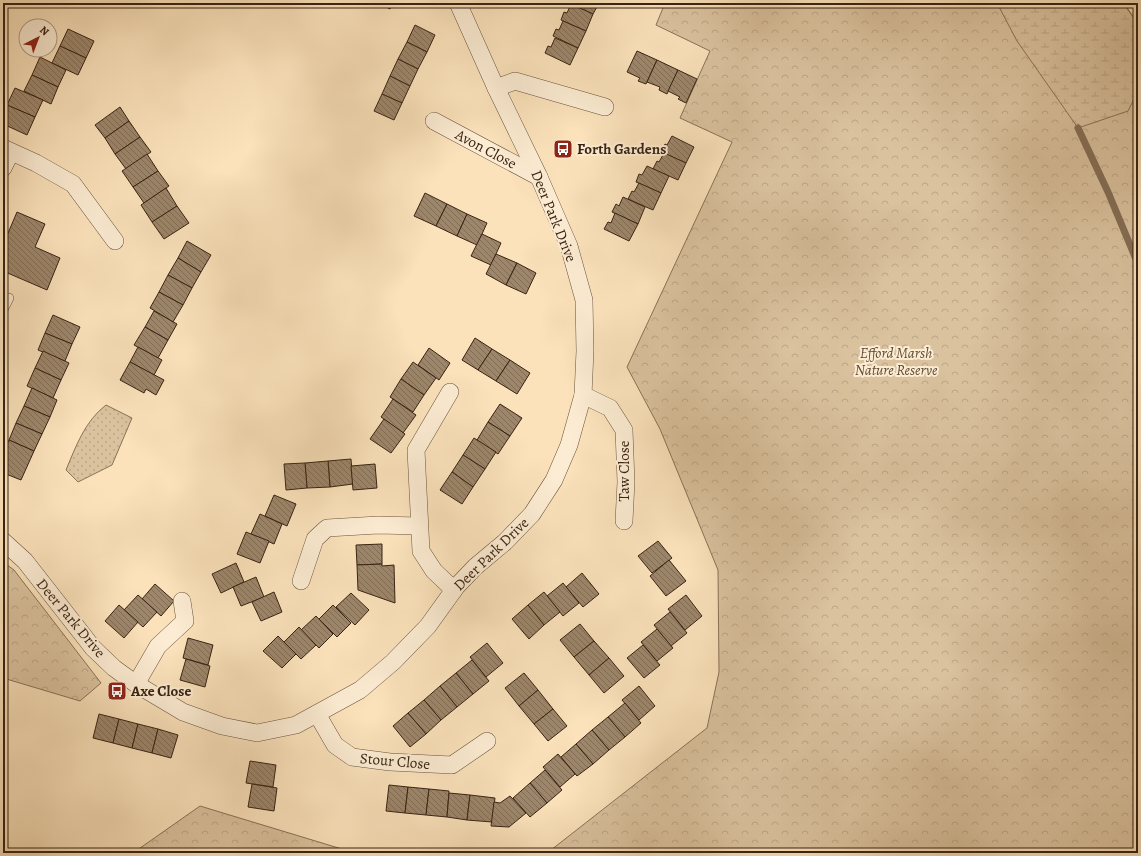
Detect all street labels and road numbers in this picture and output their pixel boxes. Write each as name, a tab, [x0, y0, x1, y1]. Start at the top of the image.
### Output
street label: Avon Close	[451, 124, 520, 174]
street label: Deer Park Drive	[526, 167, 582, 265]
street label: Taw Close	[614, 440, 634, 501]
street label: Deer Park Drive	[449, 513, 533, 595]
street label: Deer Park Drive	[32, 574, 110, 662]
street label: Stour Close	[359, 748, 431, 774]

